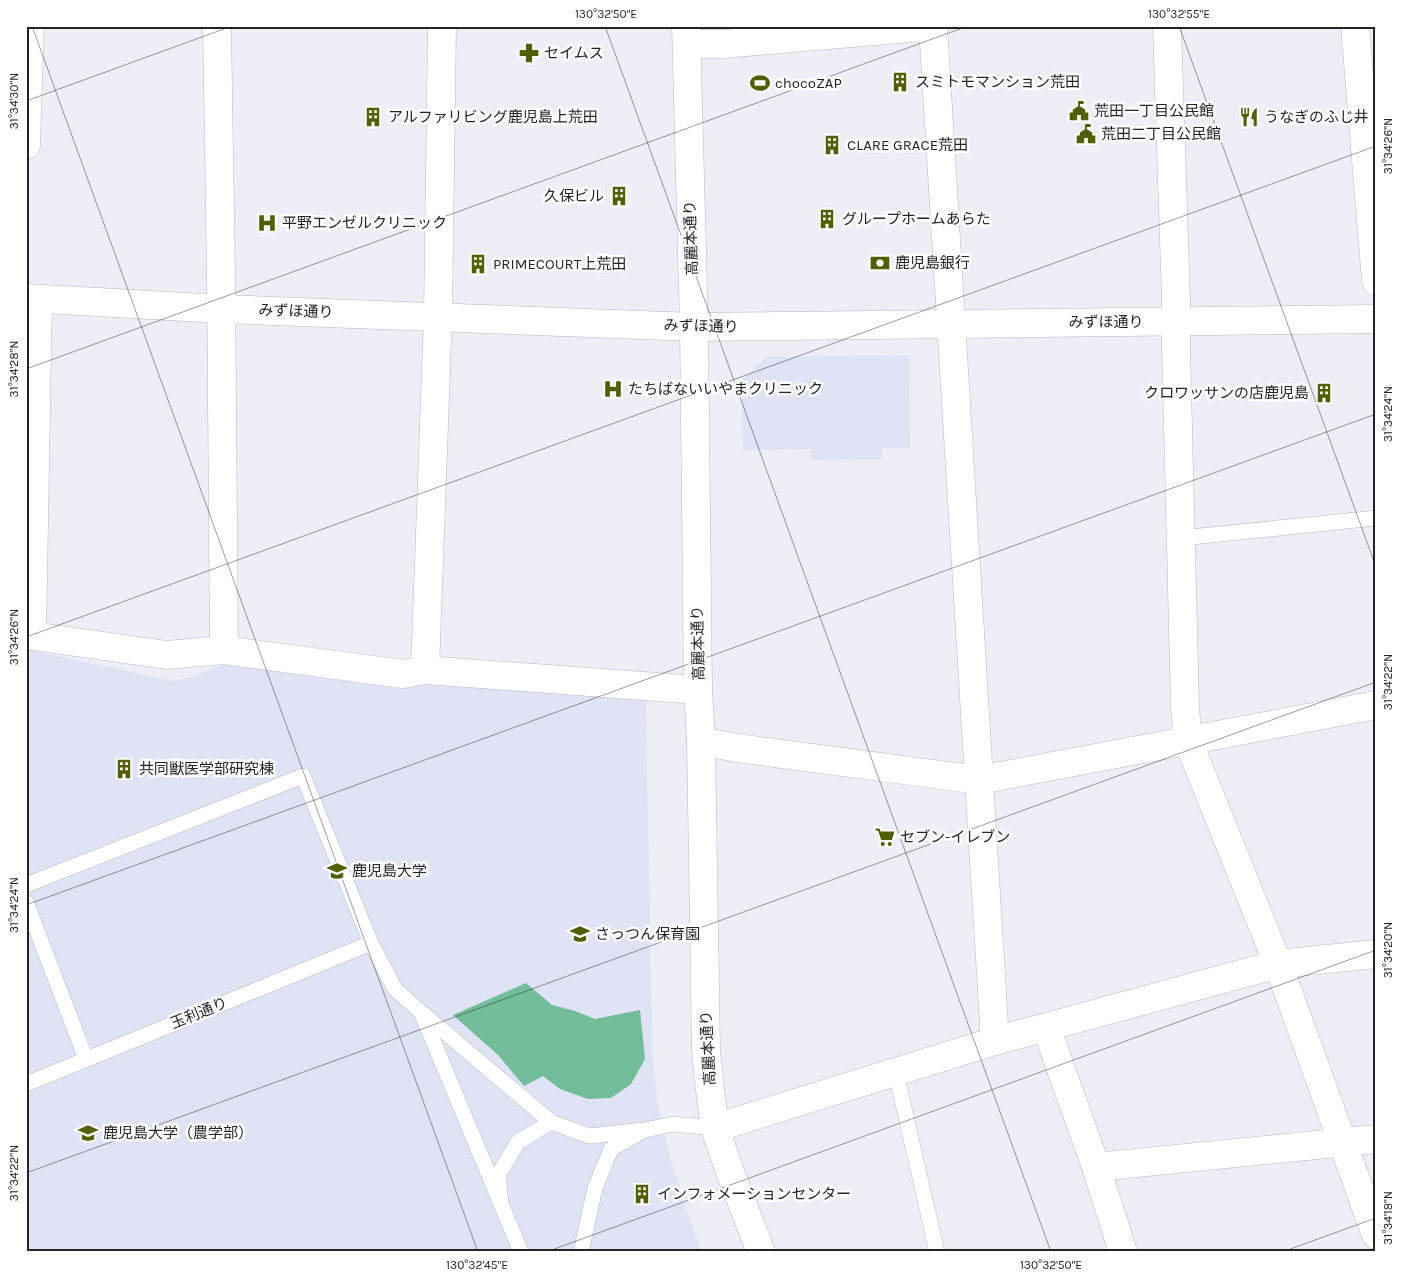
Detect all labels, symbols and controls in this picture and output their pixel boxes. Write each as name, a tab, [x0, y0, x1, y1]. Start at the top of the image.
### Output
text: 130°32'50"E	[575, 7, 637, 21]
text: 130°32'55"E	[1148, 7, 1210, 21]
pharmacy icon: セイムス	[518, 42, 540, 64]
place label: セイムス	[544, 44, 604, 62]
building icon: スミトモマンション荒田	[889, 71, 911, 93]
sports icon: chocoZAP	[749, 72, 771, 94]
text: 31°34'30"N	[7, 73, 21, 129]
place label: スミトモマンション荒田	[915, 73, 1080, 91]
place label: chocoZAP	[775, 74, 842, 92]
public building icon: 荒田一丁目公民館	[1068, 100, 1090, 122]
place label: 荒田一丁目公民館	[1094, 102, 1214, 120]
building icon: アルファリビング鹿児島上荒田	[362, 106, 384, 128]
restaurant icon: うなぎのふじ井	[1238, 106, 1260, 128]
place label: アルファリビング鹿児島上荒田	[388, 108, 598, 126]
place label: うなぎのふじ井	[1264, 108, 1369, 126]
text: 31°34'26"N	[1381, 118, 1395, 174]
public building icon: 荒田二丁目公民館	[1075, 123, 1097, 145]
place label: 荒田二丁目公民館	[1101, 125, 1221, 143]
building icon: CLARE GRACE荒田	[821, 134, 843, 156]
place label: CLARE GRACE荒田	[847, 136, 968, 154]
building icon: 久保ビル	[608, 185, 630, 207]
place label: 久保ビル	[544, 187, 604, 205]
street label: 高麗本通り	[681, 200, 701, 276]
building icon: グループホームあらた	[816, 208, 838, 230]
place label: グループホームあらた	[842, 210, 991, 228]
hospital icon: 平野エンゼルクリニック	[256, 212, 278, 234]
place label: 平野エンゼルクリニック	[282, 214, 447, 232]
bank icon: 鹿児島銀行	[869, 252, 891, 274]
building icon: PRIMECOURT上荒田	[467, 253, 489, 275]
place label: 鹿児島銀行	[895, 254, 970, 272]
place label: PRIMECOURT上荒田	[493, 255, 626, 273]
street label: みずほ通り	[258, 301, 334, 321]
street label: みずほ通り	[1068, 313, 1144, 331]
street label: みずほ通り	[663, 316, 739, 336]
text: 31°34'28"N	[7, 341, 21, 397]
hospital icon: たちばないいやまクリニック	[602, 378, 624, 400]
place label: たちばないいやまクリニック	[628, 380, 823, 398]
building icon: クロワッサンの店鹿児島	[1313, 382, 1335, 404]
place label: クロワッサンの店鹿児島	[1144, 384, 1309, 402]
text: 31°34'24"N	[1381, 386, 1395, 442]
street label: 高麗本通り	[688, 605, 708, 681]
text: 31°34'26"N	[7, 609, 21, 665]
text: 31°34'22"N	[1381, 654, 1395, 710]
building icon: 共同獣医学部研究棟	[113, 758, 135, 780]
place label: 共同獣医学部研究棟	[139, 760, 274, 778]
supermarket icon: セブン-イレブン	[874, 826, 896, 848]
place label: セブン-イレブン	[900, 828, 1010, 846]
school or university icon: 鹿児島大学	[326, 860, 348, 882]
place label: 鹿児島大学	[352, 862, 427, 880]
text: 31°34'24"N	[7, 877, 21, 933]
text: 31°34'20"N	[1381, 922, 1395, 978]
school or university icon: さっつん保育園	[569, 923, 591, 945]
place label: さっつん保育園	[595, 925, 700, 943]
street label: 玉利通り	[168, 993, 230, 1033]
street label: 高麗本通り	[697, 1010, 719, 1086]
school or university icon: 鹿児島大学（農学部）	[77, 1122, 99, 1144]
place label: 鹿児島大学（農学部）	[103, 1124, 253, 1142]
text: 31°34'22"N	[7, 1145, 21, 1201]
building icon: インフォメーションセンター	[631, 1183, 653, 1205]
place label: インフォメーションセンター	[657, 1185, 851, 1203]
text: 31°34'18"N	[1381, 1191, 1395, 1245]
text: 130°32'45"E	[446, 1258, 508, 1272]
text: 130°32'50"E	[1020, 1258, 1082, 1272]

